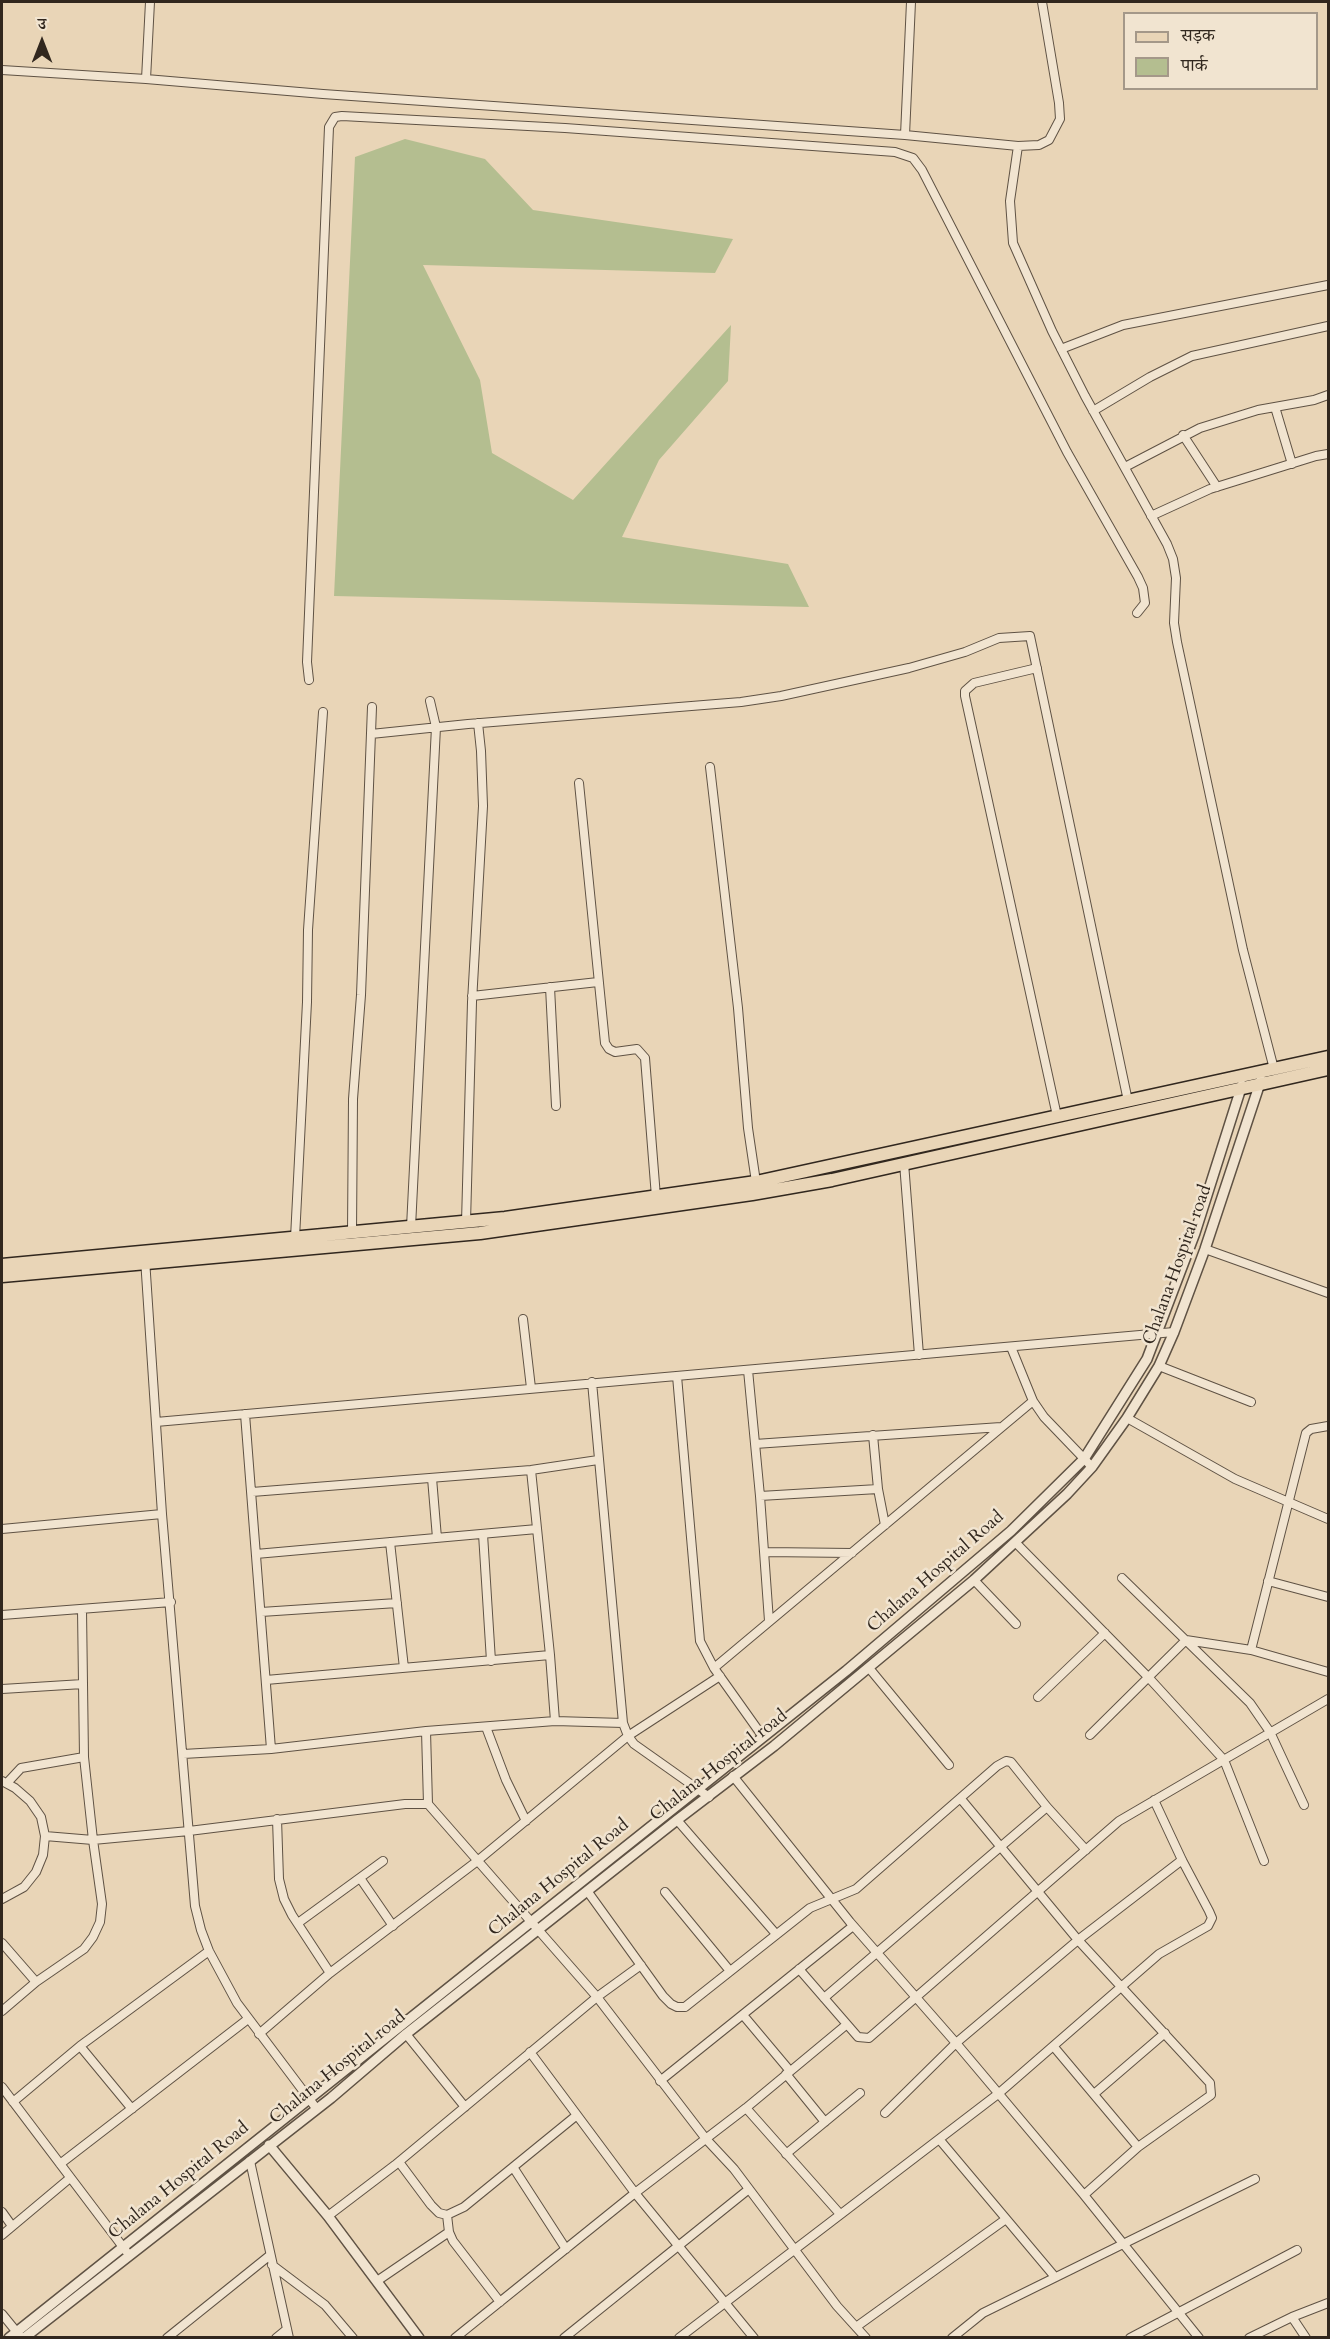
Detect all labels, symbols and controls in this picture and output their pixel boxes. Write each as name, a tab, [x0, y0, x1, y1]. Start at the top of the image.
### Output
north arrow	[12, 12, 72, 72]
legend	[1123, 12, 1318, 90]
text: उ	[38, 13, 46, 35]
text: सड़क	[1181, 23, 1215, 48]
text: पार्क	[1181, 53, 1208, 78]
street label: Chalana Hospital road	[1139, 1182, 1217, 1348]
street label: Chalana Hospital Road	[863, 1507, 1009, 1637]
street label: Chalana Hospital road	[646, 1706, 792, 1826]
street label: Chalana Hospital Road	[484, 1815, 634, 1941]
street label: Chalana Hospital road	[266, 2007, 410, 2129]
street label: Chalana Hospital Road	[104, 2118, 254, 2244]

